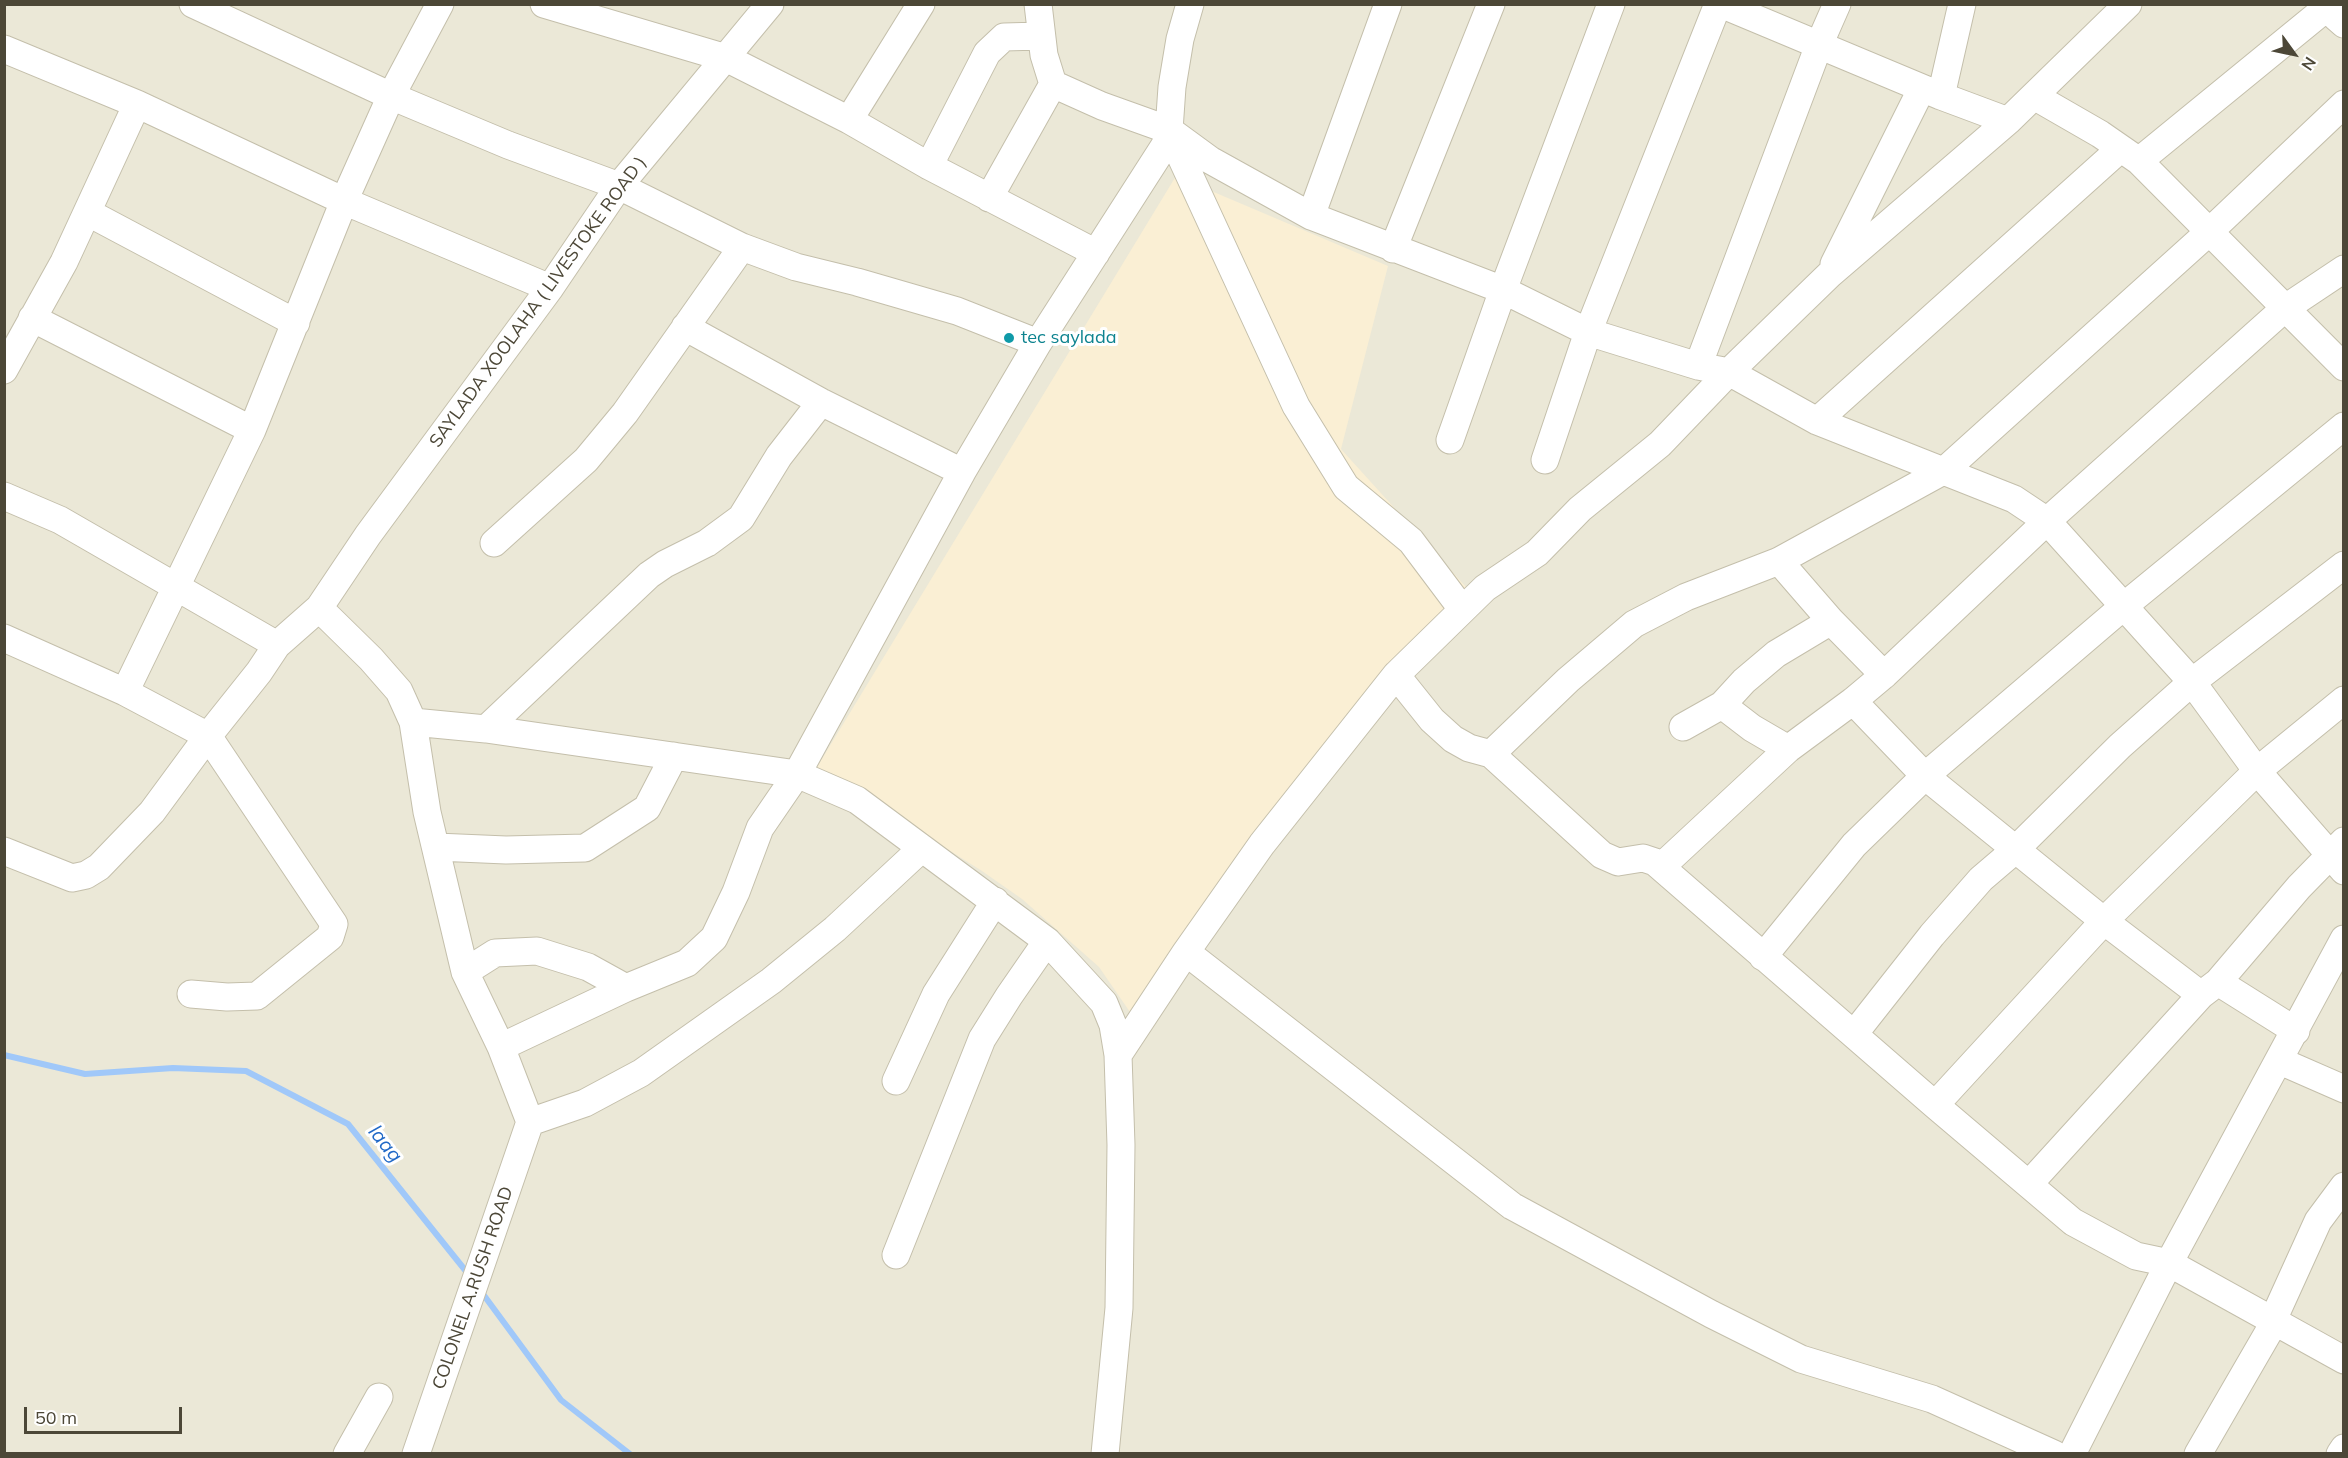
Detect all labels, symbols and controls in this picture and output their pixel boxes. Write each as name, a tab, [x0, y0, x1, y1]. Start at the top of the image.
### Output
north arrow	[2264, 24, 2324, 84]
text: N	[2297, 53, 2321, 74]
street label: SAYLADA XOOLAHA ( LIVESTOKE ROAD )	[425, 152, 651, 452]
place label: tec saylada	[1021, 327, 1116, 349]
marker: tec saylada	[1002, 331, 1016, 345]
water label: laag	[363, 1121, 407, 1167]
street label: COLONEL A.RUSH ROAD	[428, 1184, 518, 1392]
scale bar	[27, 1395, 184, 1433]
text: 50 m	[35, 1406, 77, 1429]

